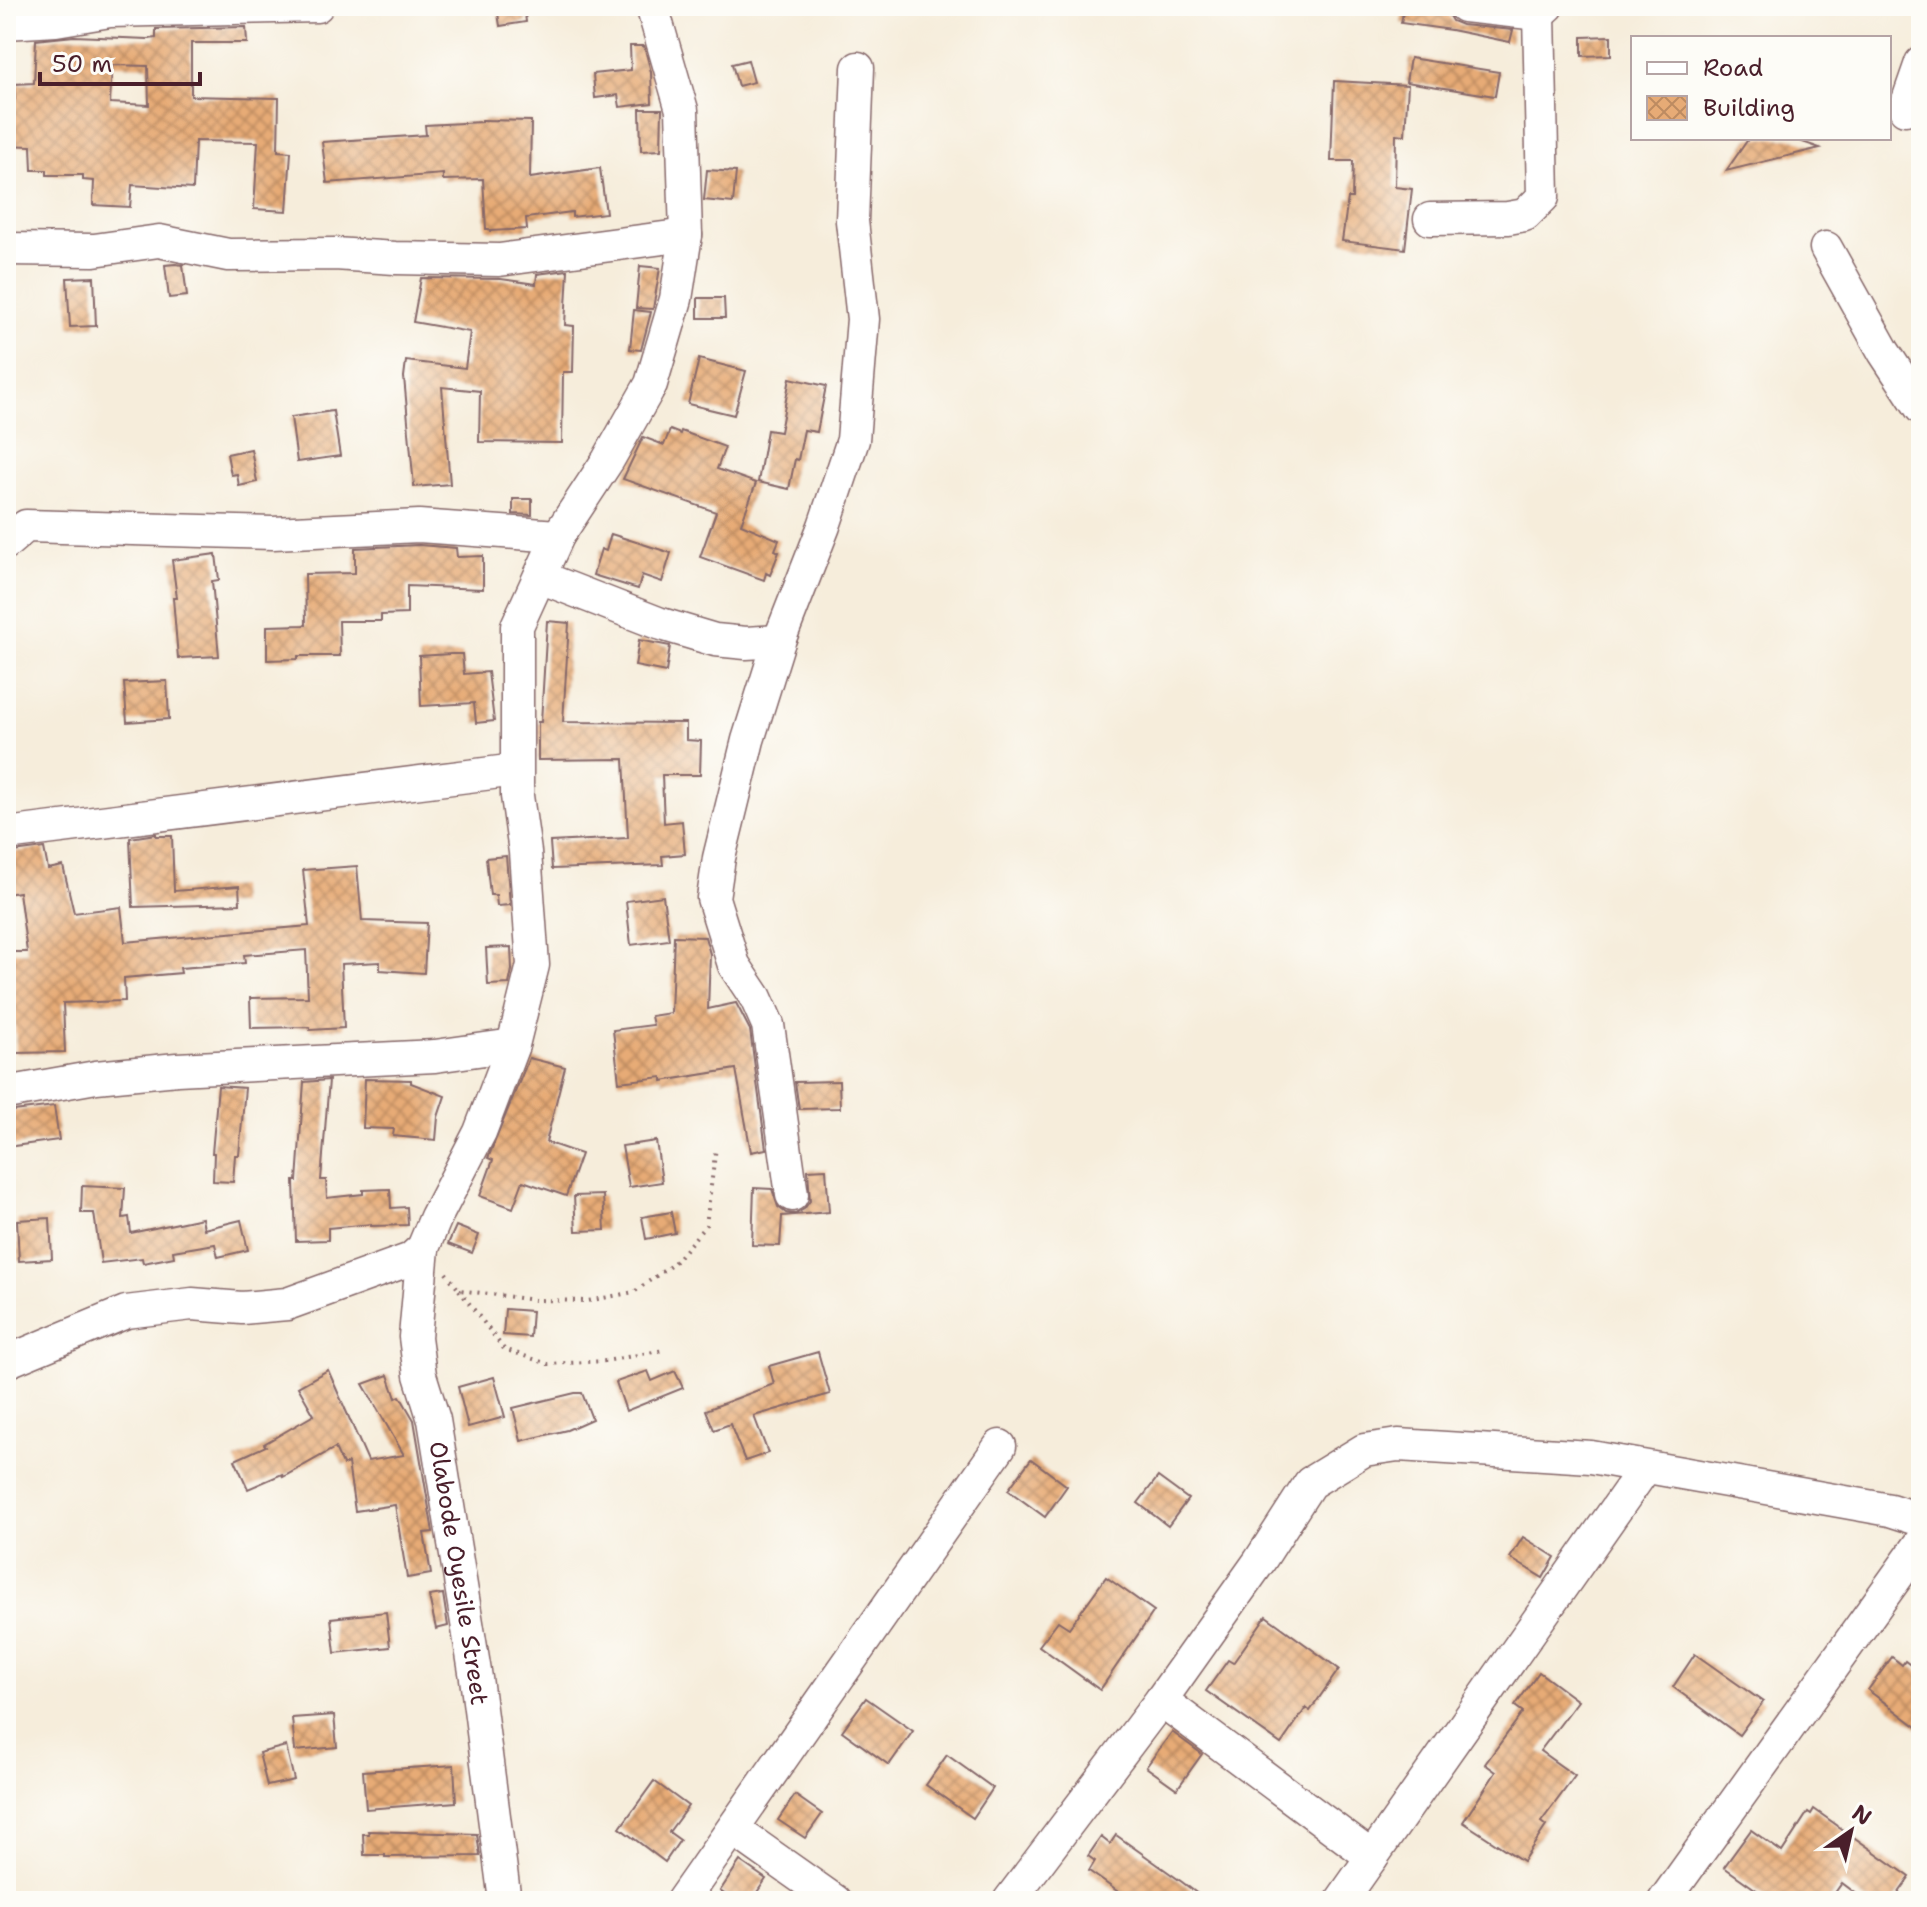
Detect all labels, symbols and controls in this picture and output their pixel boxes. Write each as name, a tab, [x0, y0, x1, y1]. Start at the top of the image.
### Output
scale bar	[40, 36, 200, 86]
legend	[1631, 36, 1891, 140]
text: 50 m	[52, 48, 112, 80]
text: Road	[1703, 52, 1763, 84]
text: Building	[1703, 92, 1795, 124]
street label: Olabode Oyesile Street	[422, 1439, 495, 1707]
north arrow	[1811, 1791, 1891, 1871]
text: N	[1847, 1798, 1877, 1832]

